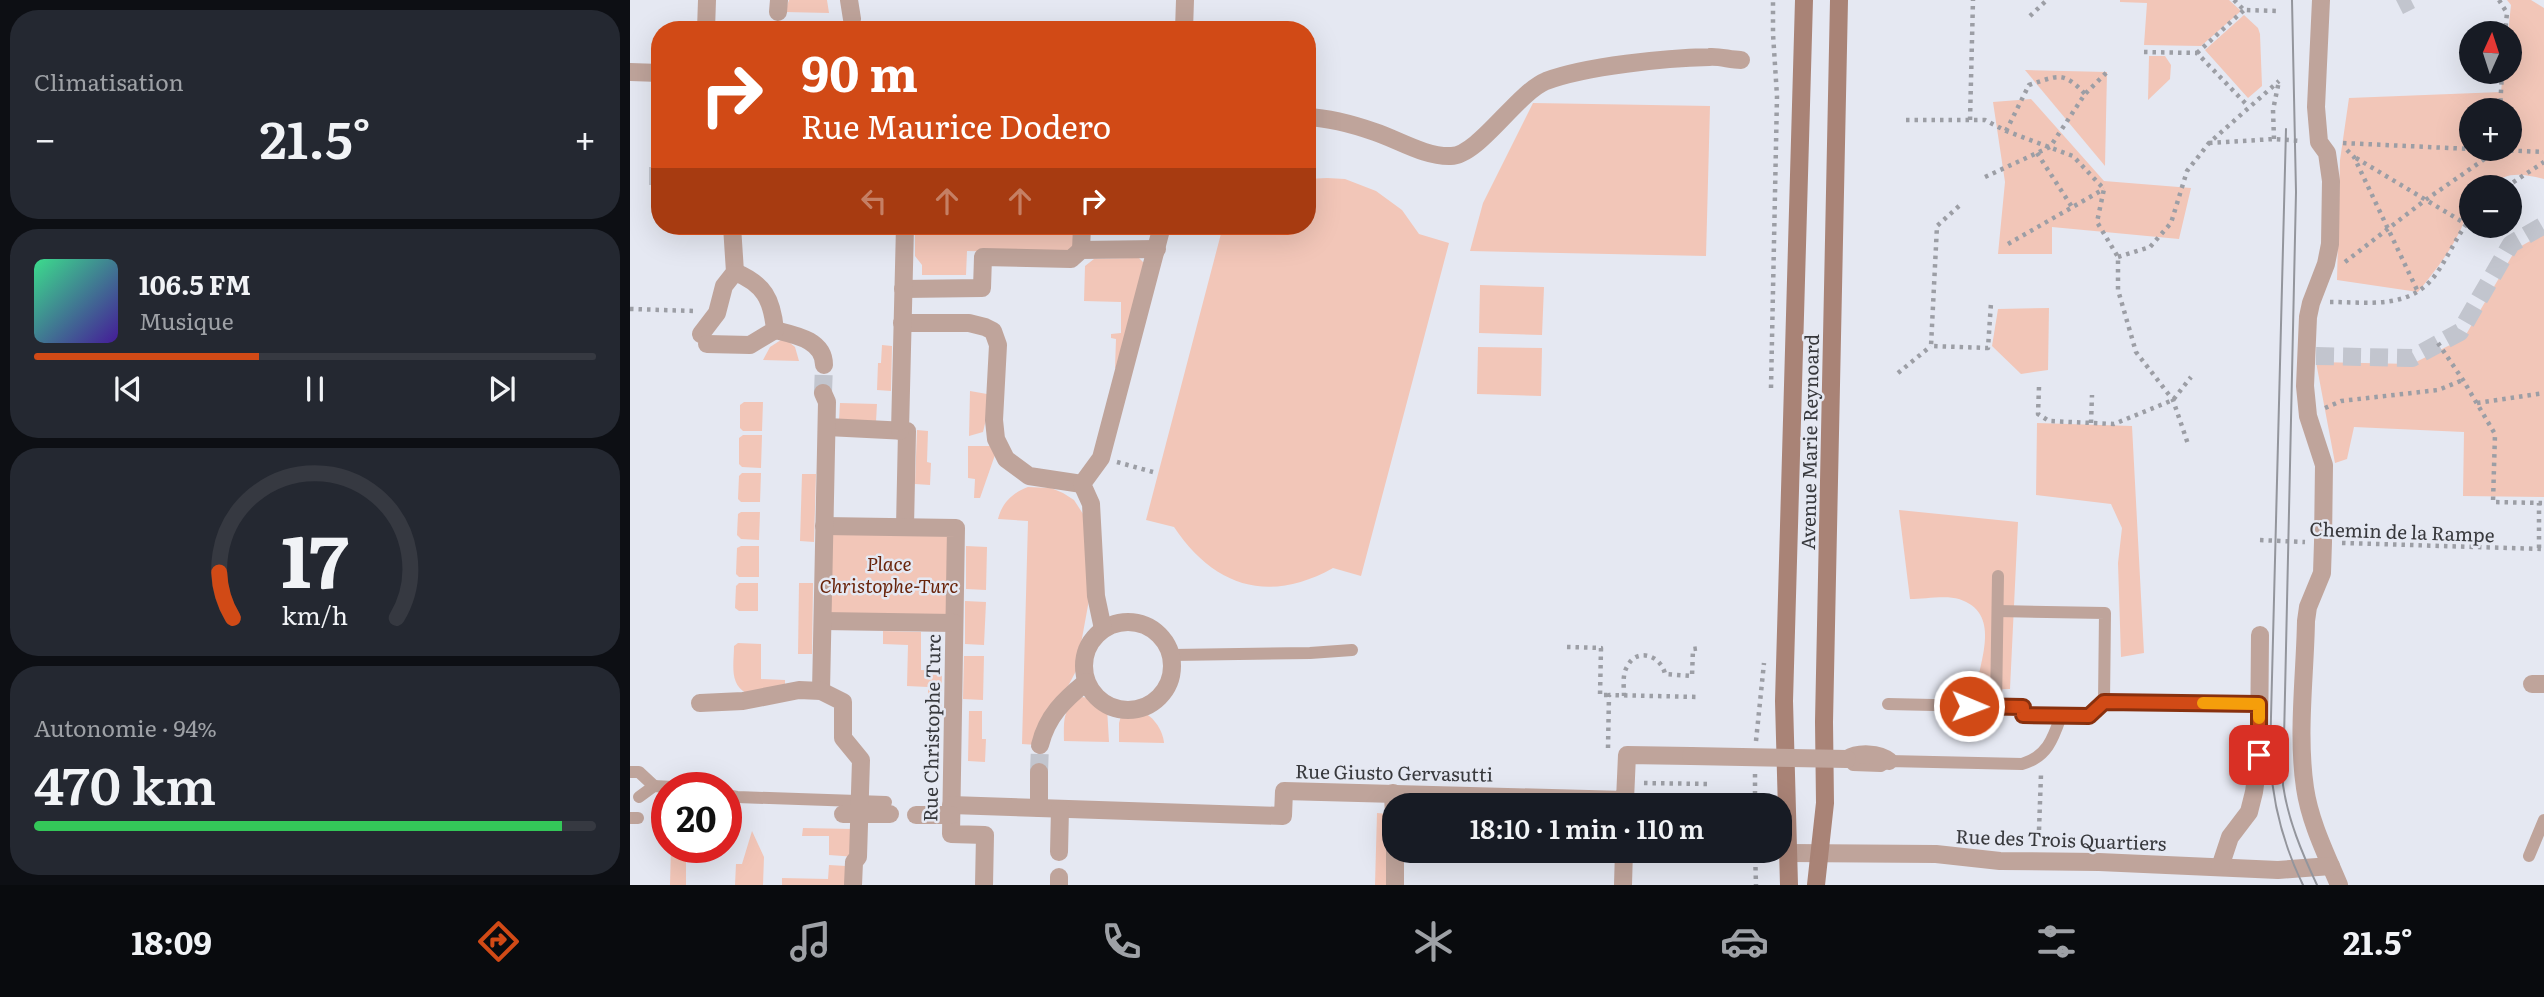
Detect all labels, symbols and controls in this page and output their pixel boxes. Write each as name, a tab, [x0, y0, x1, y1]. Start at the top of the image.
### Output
north arrow	[2459, 21, 2522, 84]
map controls	[2459, 21, 2522, 238]
text: 90 m	[801, 34, 918, 107]
icon: right	[686, 49, 777, 140]
text: Climatisation	[34, 64, 184, 98]
text: 21.5°	[259, 98, 371, 175]
button: +	[2459, 98, 2522, 161]
text: Rue Maurice Dodero	[801, 101, 1111, 149]
text: −	[34, 108, 56, 165]
text: +	[574, 108, 596, 165]
button: −	[2459, 175, 2522, 238]
icon: left	[855, 182, 893, 220]
icon: ahead	[928, 182, 966, 220]
icon: ahead	[1001, 182, 1039, 220]
icon: right	[1074, 182, 1112, 220]
text: 106.5 FM	[139, 264, 251, 303]
text: Musique	[139, 303, 234, 337]
street label: Avenue Marie Reynoard	[1793, 333, 1825, 550]
icon: previous	[109, 370, 147, 408]
icon: pause	[296, 370, 334, 408]
icon: next	[483, 370, 521, 408]
text: 17	[281, 502, 349, 610]
street label: Chemin de la Rampe	[2309, 514, 2495, 548]
park label: Place Christophe-Turc	[820, 549, 958, 599]
text: km/h	[282, 596, 348, 633]
street label: Rue Christophe Turc	[915, 634, 947, 822]
position arrow	[1932, 669, 2006, 743]
text: Autonomie · 94%	[34, 710, 217, 744]
pin	[2229, 725, 2289, 785]
icon: arrive	[2240, 736, 2278, 774]
text: 470 km	[34, 744, 216, 821]
street label: Rue Giusto Gervasutti	[1295, 756, 1493, 788]
speed limit sign: 20	[651, 772, 742, 863]
text: 18:10 · 1 min · 110 m	[1470, 808, 1704, 847]
street label: Rue des Trois Quartiers	[1955, 821, 2167, 857]
text: 18:09	[131, 917, 212, 965]
icon: directions	[474, 917, 523, 966]
icon: music	[786, 917, 835, 966]
icon: phone	[1097, 917, 1146, 966]
icon: climate	[1409, 917, 1458, 966]
icon: car	[1720, 917, 1769, 966]
icon: filters	[2032, 917, 2081, 966]
text: 21.5°	[2343, 917, 2413, 965]

